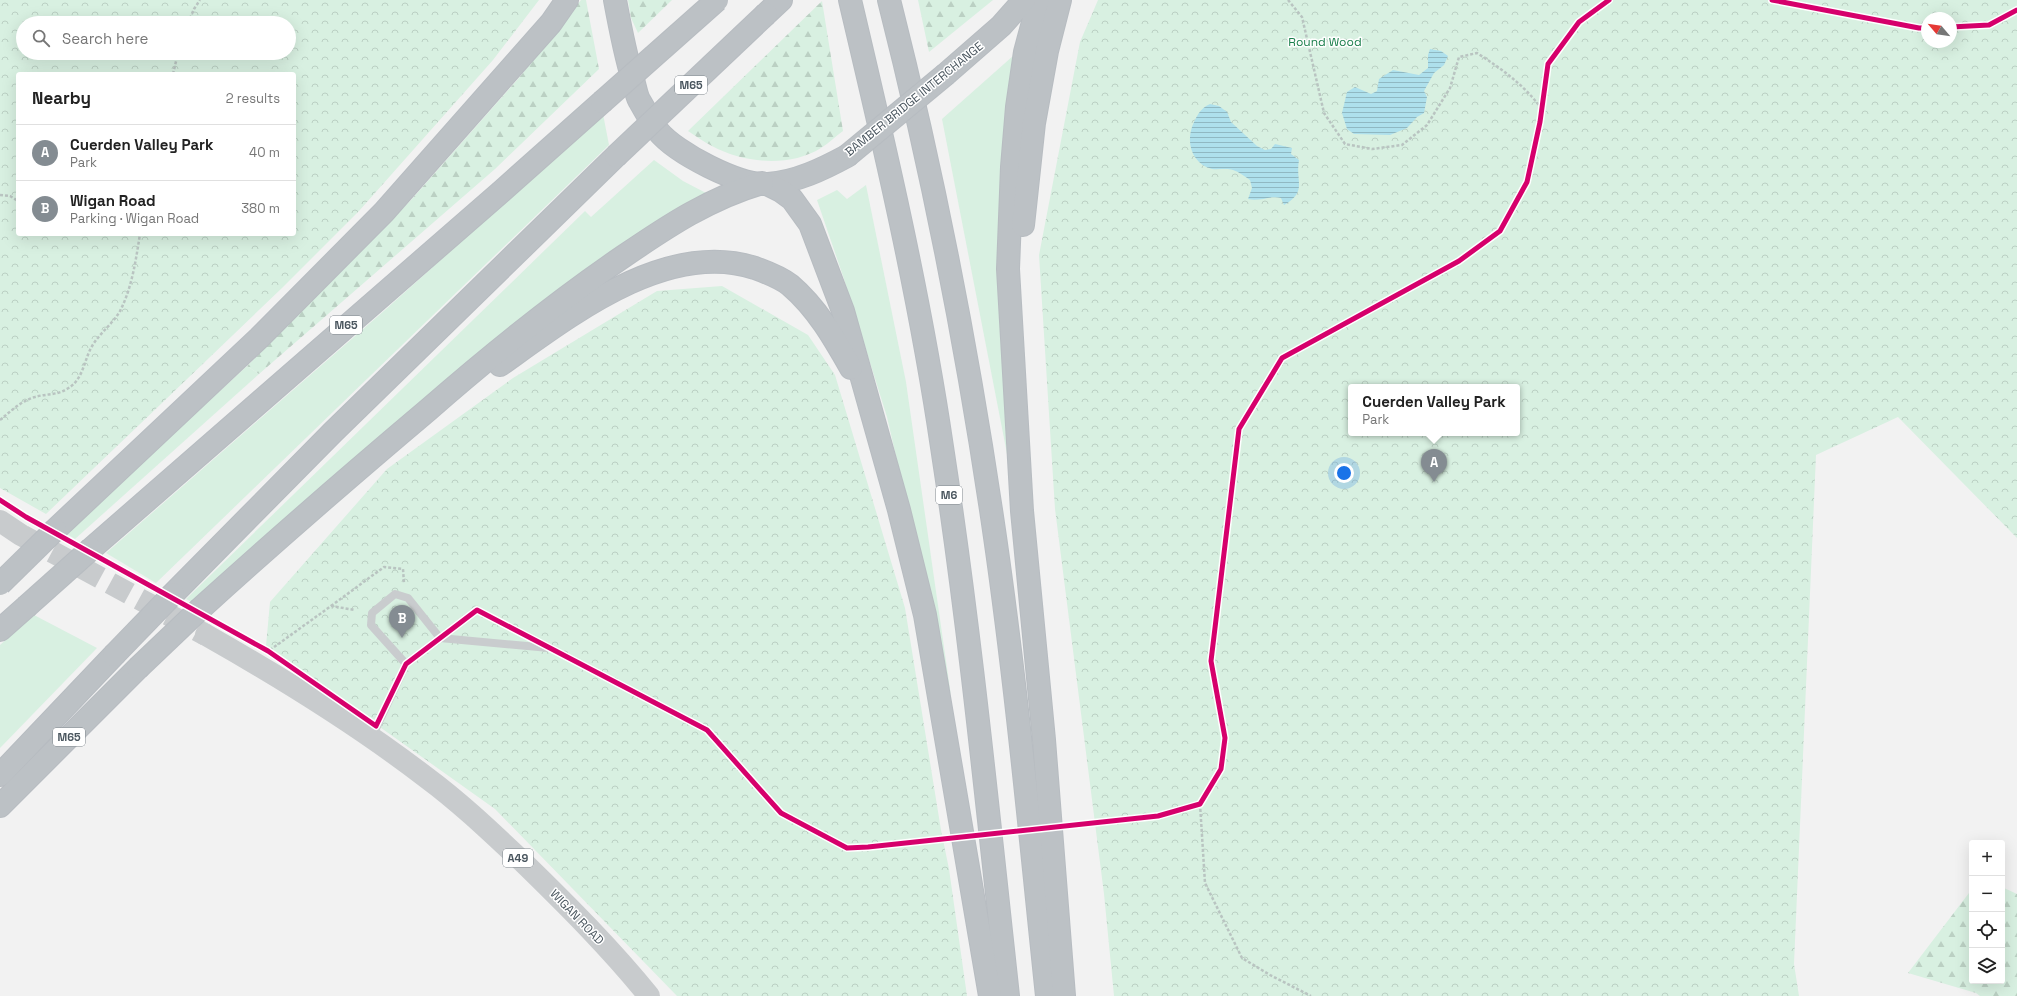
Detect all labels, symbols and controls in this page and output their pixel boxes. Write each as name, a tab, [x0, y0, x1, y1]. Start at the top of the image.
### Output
north arrow	[1921, 12, 1957, 48]
search box	[16, 16, 296, 60]
icon: search	[30, 27, 52, 49]
text: Search here	[62, 29, 148, 48]
park label: Round Wood	[1288, 34, 1362, 50]
street label: BAMBER BRIDGE INTERCHANGE	[842, 38, 987, 160]
road number: M65	[675, 76, 707, 94]
text: Nearby	[32, 87, 91, 109]
text: 2 results	[226, 90, 280, 107]
text: Cuerden Valley Park	[70, 135, 213, 154]
text: A	[41, 144, 49, 161]
text: 40 m	[249, 144, 280, 161]
text: Park	[70, 154, 97, 171]
text: Wigan Road	[70, 191, 156, 210]
text: B	[41, 200, 49, 217]
text: 380 m	[241, 200, 280, 217]
text: Parking · Wigan Road	[70, 210, 199, 227]
road number: M65	[330, 316, 362, 334]
popup	[1348, 384, 1520, 436]
text: Cuerden Valley Park	[1362, 392, 1506, 411]
text: Park	[1362, 411, 1389, 428]
pin: A	[1421, 449, 1447, 482]
your location	[1334, 463, 1354, 483]
road number: M6	[936, 486, 962, 504]
pin: B	[389, 605, 415, 638]
road number: M65	[53, 728, 85, 746]
map controls	[1969, 840, 2005, 984]
button: +	[1969, 840, 2005, 876]
road number: A49	[503, 849, 533, 867]
button: −	[1969, 876, 2005, 912]
street label: WIGAN ROAD	[547, 886, 607, 948]
button: locate	[1969, 912, 2005, 948]
button: layers	[1969, 948, 2005, 984]

